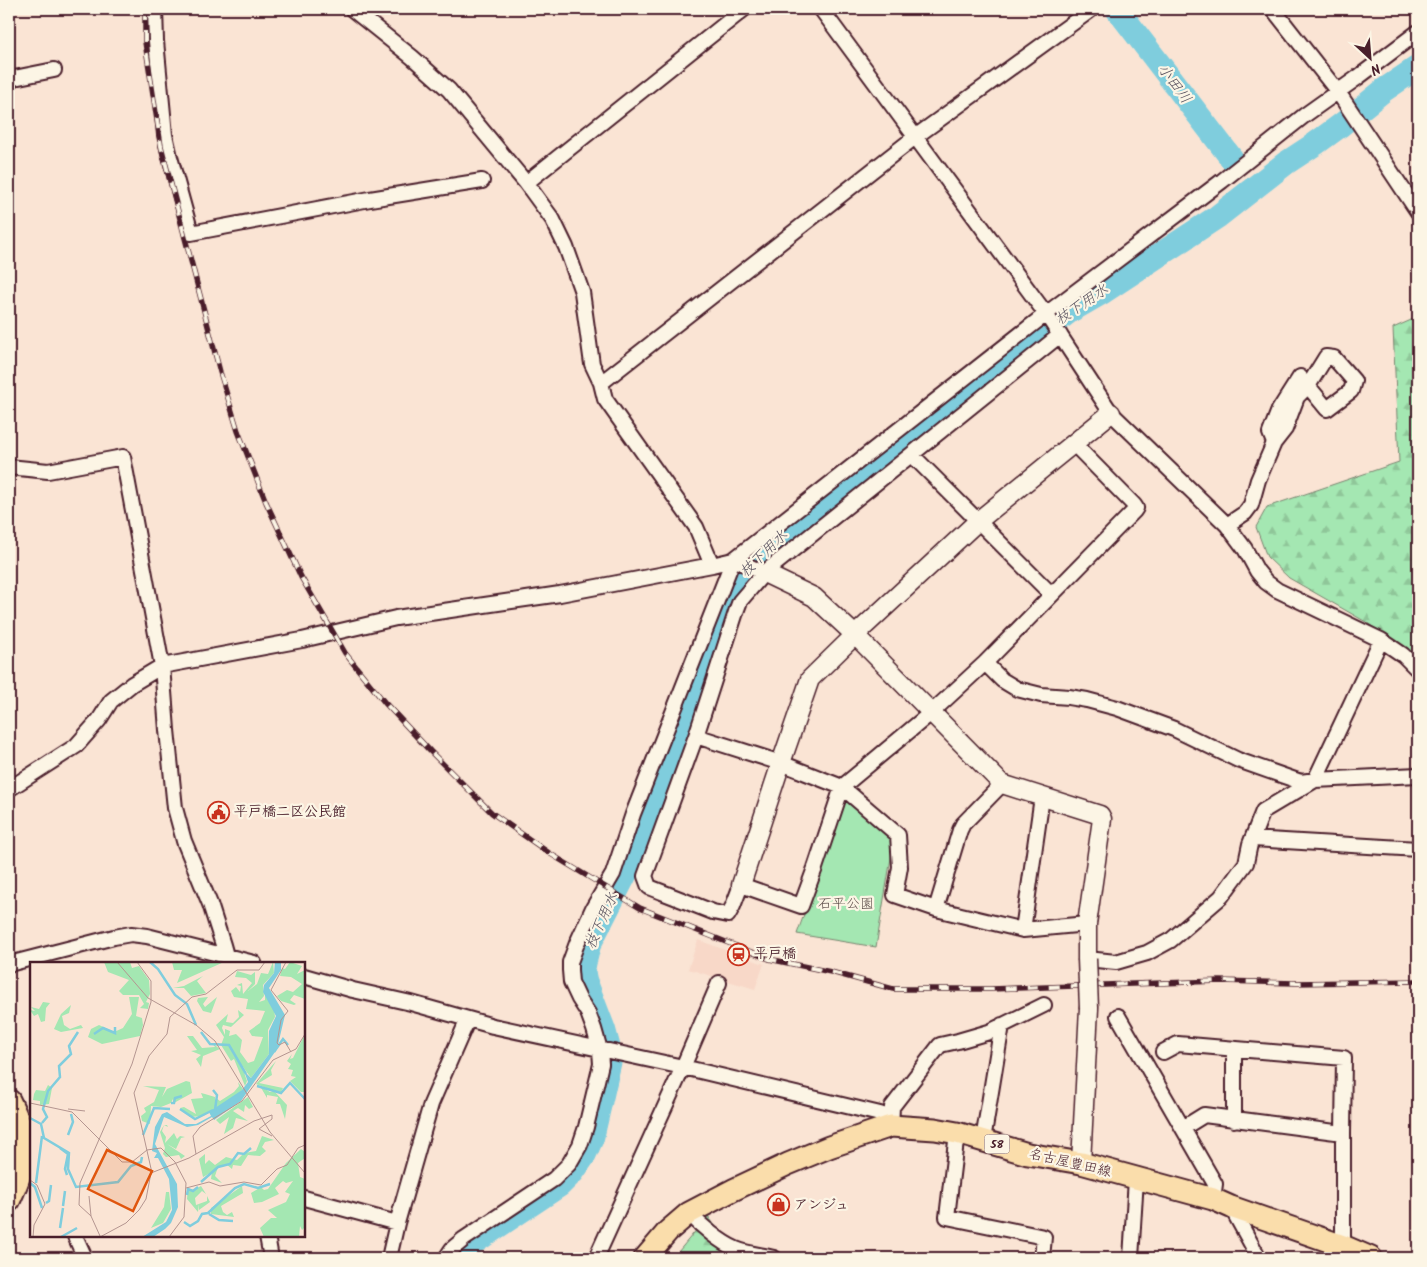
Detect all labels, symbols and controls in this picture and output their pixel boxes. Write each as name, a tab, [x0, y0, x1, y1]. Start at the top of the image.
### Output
north arrow	[1344, 32, 1394, 82]
text: N	[1366, 57, 1384, 81]
water label: 小田川	[1151, 59, 1197, 109]
water label: 枝下用水	[1050, 278, 1114, 332]
water label: 枝下用水	[734, 525, 794, 583]
public building icon: 平戸橋二区公民館	[206, 800, 230, 824]
place label: 平戸橋二区公民館	[234, 801, 346, 823]
water label: 枝下用水	[579, 889, 625, 953]
park label: 石平公園	[818, 893, 874, 915]
station icon: 平戸橋	[726, 942, 750, 966]
place label: 平戸橋	[754, 943, 796, 965]
inset map	[30, 962, 305, 1237]
road number: 58	[984, 1134, 1010, 1154]
street label: 名古屋豊田線	[1027, 1143, 1113, 1183]
shop icon: アンジュ	[766, 1193, 790, 1217]
place label: アンジュ	[794, 1194, 849, 1216]

